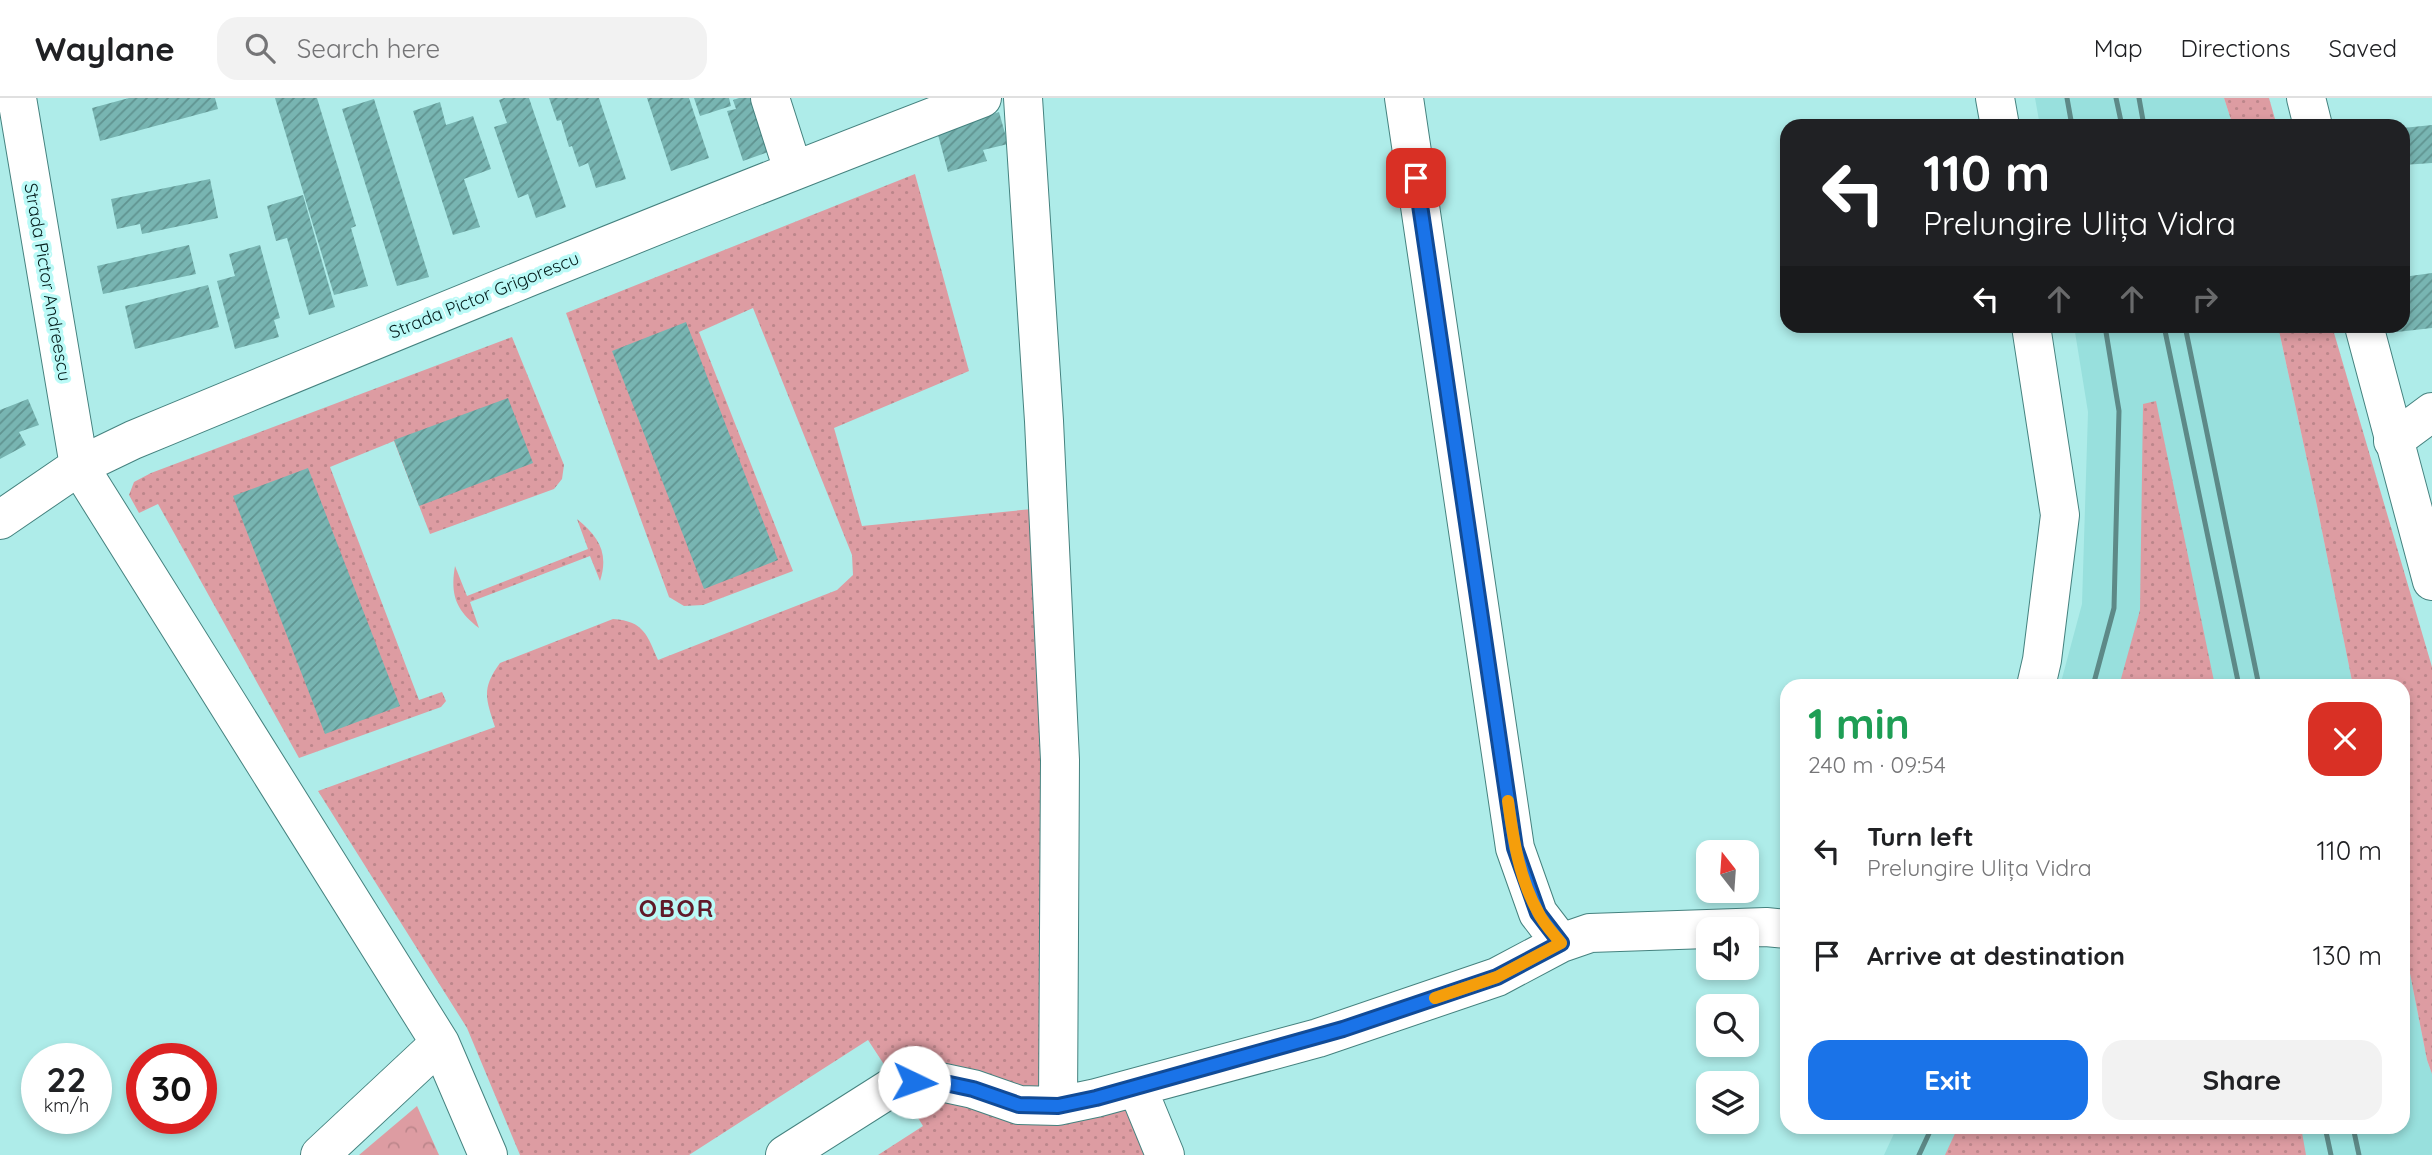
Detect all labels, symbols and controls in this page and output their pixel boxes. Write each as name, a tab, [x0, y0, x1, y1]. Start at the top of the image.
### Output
search box	[217, 17, 707, 80]
text: Waylane	[35, 28, 175, 69]
icon: search	[241, 29, 279, 67]
text: Search here	[297, 32, 440, 65]
text: Map	[2094, 33, 2143, 63]
text: Directions	[2181, 33, 2291, 63]
text: Saved	[2329, 33, 2397, 63]
text: 110 m	[1923, 142, 2050, 203]
icon: left	[1808, 147, 1899, 238]
pin	[1386, 148, 1446, 208]
icon: arrive	[1397, 159, 1435, 197]
street label: Strada Pictor Andreescu	[19, 181, 77, 383]
text: Prelungire Ulița Vidra	[1923, 203, 2236, 243]
street label: Strada Pictor Grigorescu	[386, 246, 582, 344]
icon: left	[1967, 280, 2005, 318]
icon: ahead	[2040, 280, 2078, 318]
icon: ahead	[2113, 280, 2151, 318]
icon: right	[2186, 280, 2224, 318]
text: 1 min	[1808, 697, 1910, 750]
button: close	[2308, 702, 2382, 776]
text: 240 m · 09:54	[1808, 750, 1946, 779]
text: Turn left	[1867, 820, 1974, 853]
icon: left	[1808, 832, 1846, 870]
text: 110 m	[2316, 834, 2382, 867]
north arrow	[1696, 840, 1759, 903]
map controls	[1696, 840, 1759, 1134]
text: Prelungire Ulița Vidra	[1867, 853, 2092, 882]
district label: OBOR	[639, 893, 715, 923]
button: sound	[1696, 917, 1759, 980]
icon: arrive	[1808, 937, 1846, 975]
text: Arrive at destination	[1867, 939, 2125, 972]
text: 130 m	[2312, 939, 2382, 972]
button: search	[1696, 994, 1759, 1057]
button: Exit	[1808, 1040, 2088, 1120]
button: Share	[2102, 1040, 2382, 1120]
speed limit sign: 30	[126, 1043, 217, 1134]
position arrow	[877, 1045, 951, 1119]
text: 22	[47, 1057, 86, 1101]
button: layers	[1696, 1071, 1759, 1134]
text: km/h	[44, 1094, 89, 1117]

